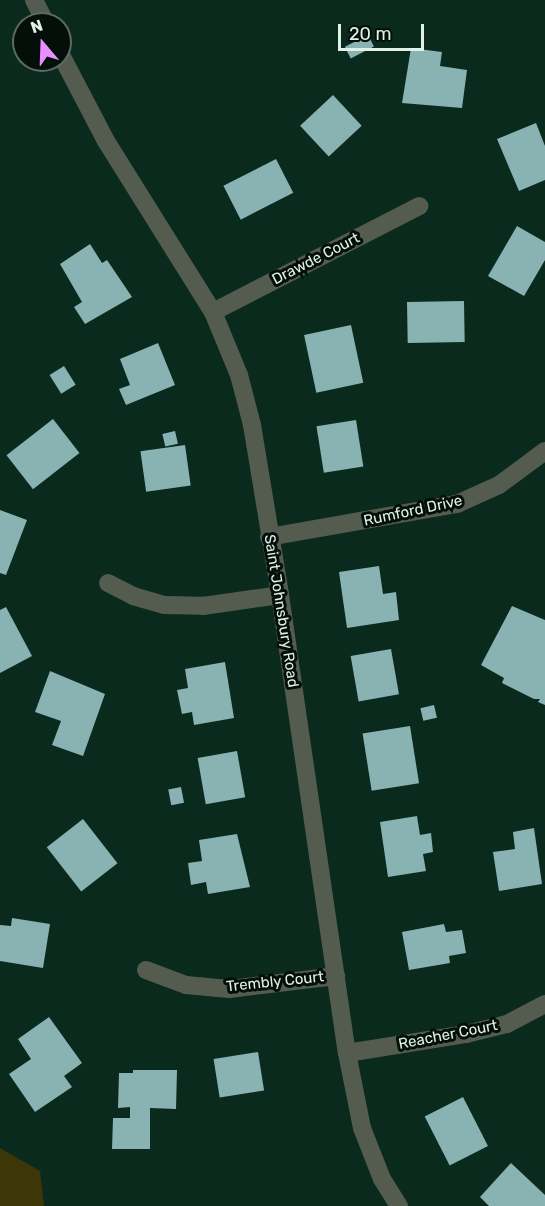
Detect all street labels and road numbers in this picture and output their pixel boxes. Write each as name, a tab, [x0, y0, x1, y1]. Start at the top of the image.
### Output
street label: Drawde Court	[269, 229, 363, 289]
street label: Rumford Drive	[362, 492, 464, 530]
street label: Saint Johnsbury Road	[260, 533, 302, 689]
street label: Trembly Court	[225, 968, 325, 996]
street label: Reacher Court	[397, 1017, 499, 1053]

